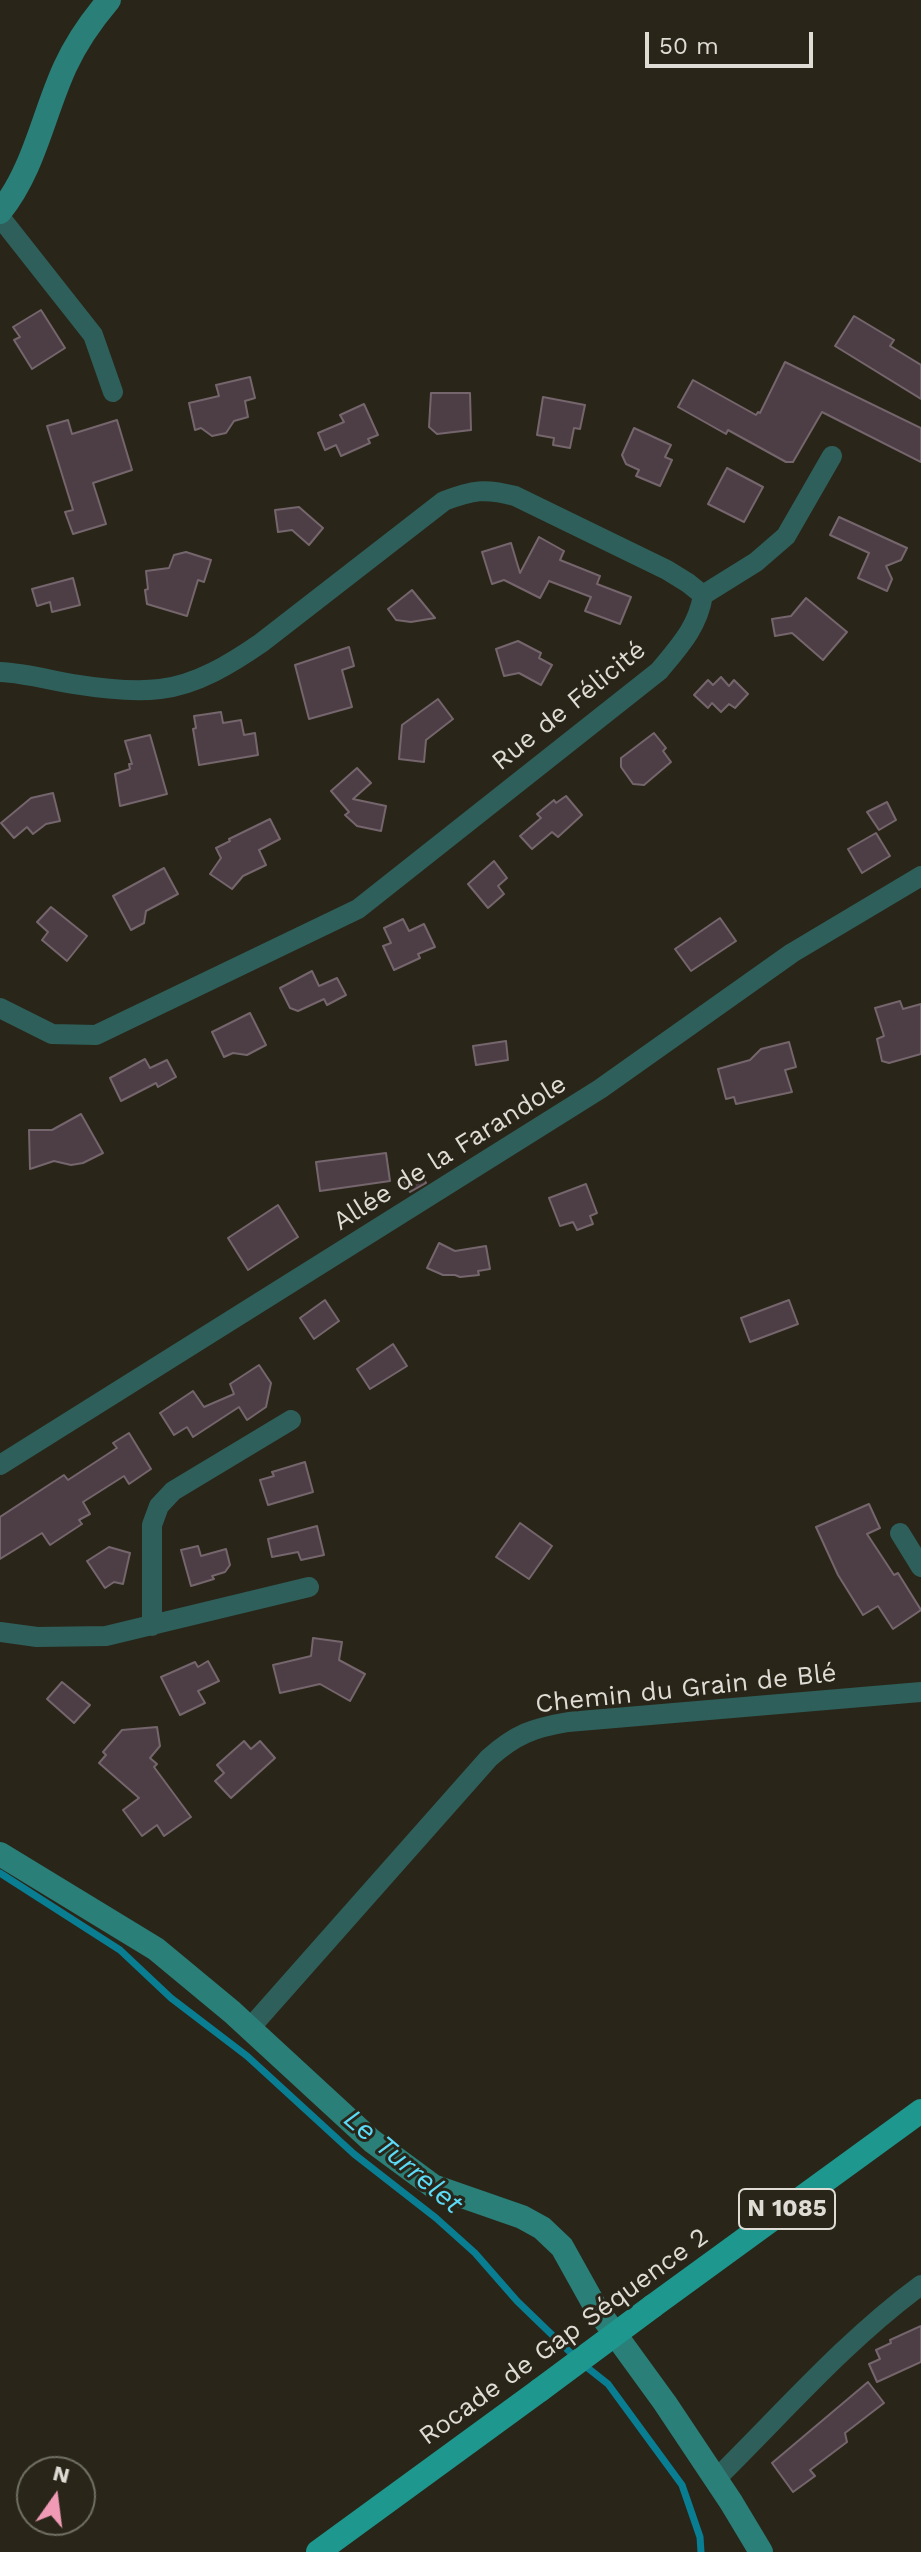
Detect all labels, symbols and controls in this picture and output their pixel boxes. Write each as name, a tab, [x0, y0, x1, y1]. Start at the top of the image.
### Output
scale bar	[649, 16, 817, 66]
text: 50 m	[659, 32, 719, 60]
street label: Rue de Félicité	[486, 634, 652, 778]
street label: Allée de la Farandole	[328, 1069, 572, 1237]
street label: Chemin du Grain de Blé	[534, 1658, 838, 1720]
water label: Le Turrelet	[337, 2103, 469, 2221]
road number: N 1085	[739, 2189, 835, 2229]
street label: Rocade de Gap Séquence 2	[413, 2222, 715, 2452]
north arrow	[16, 2456, 96, 2536]
text: N	[51, 2460, 72, 2488]

